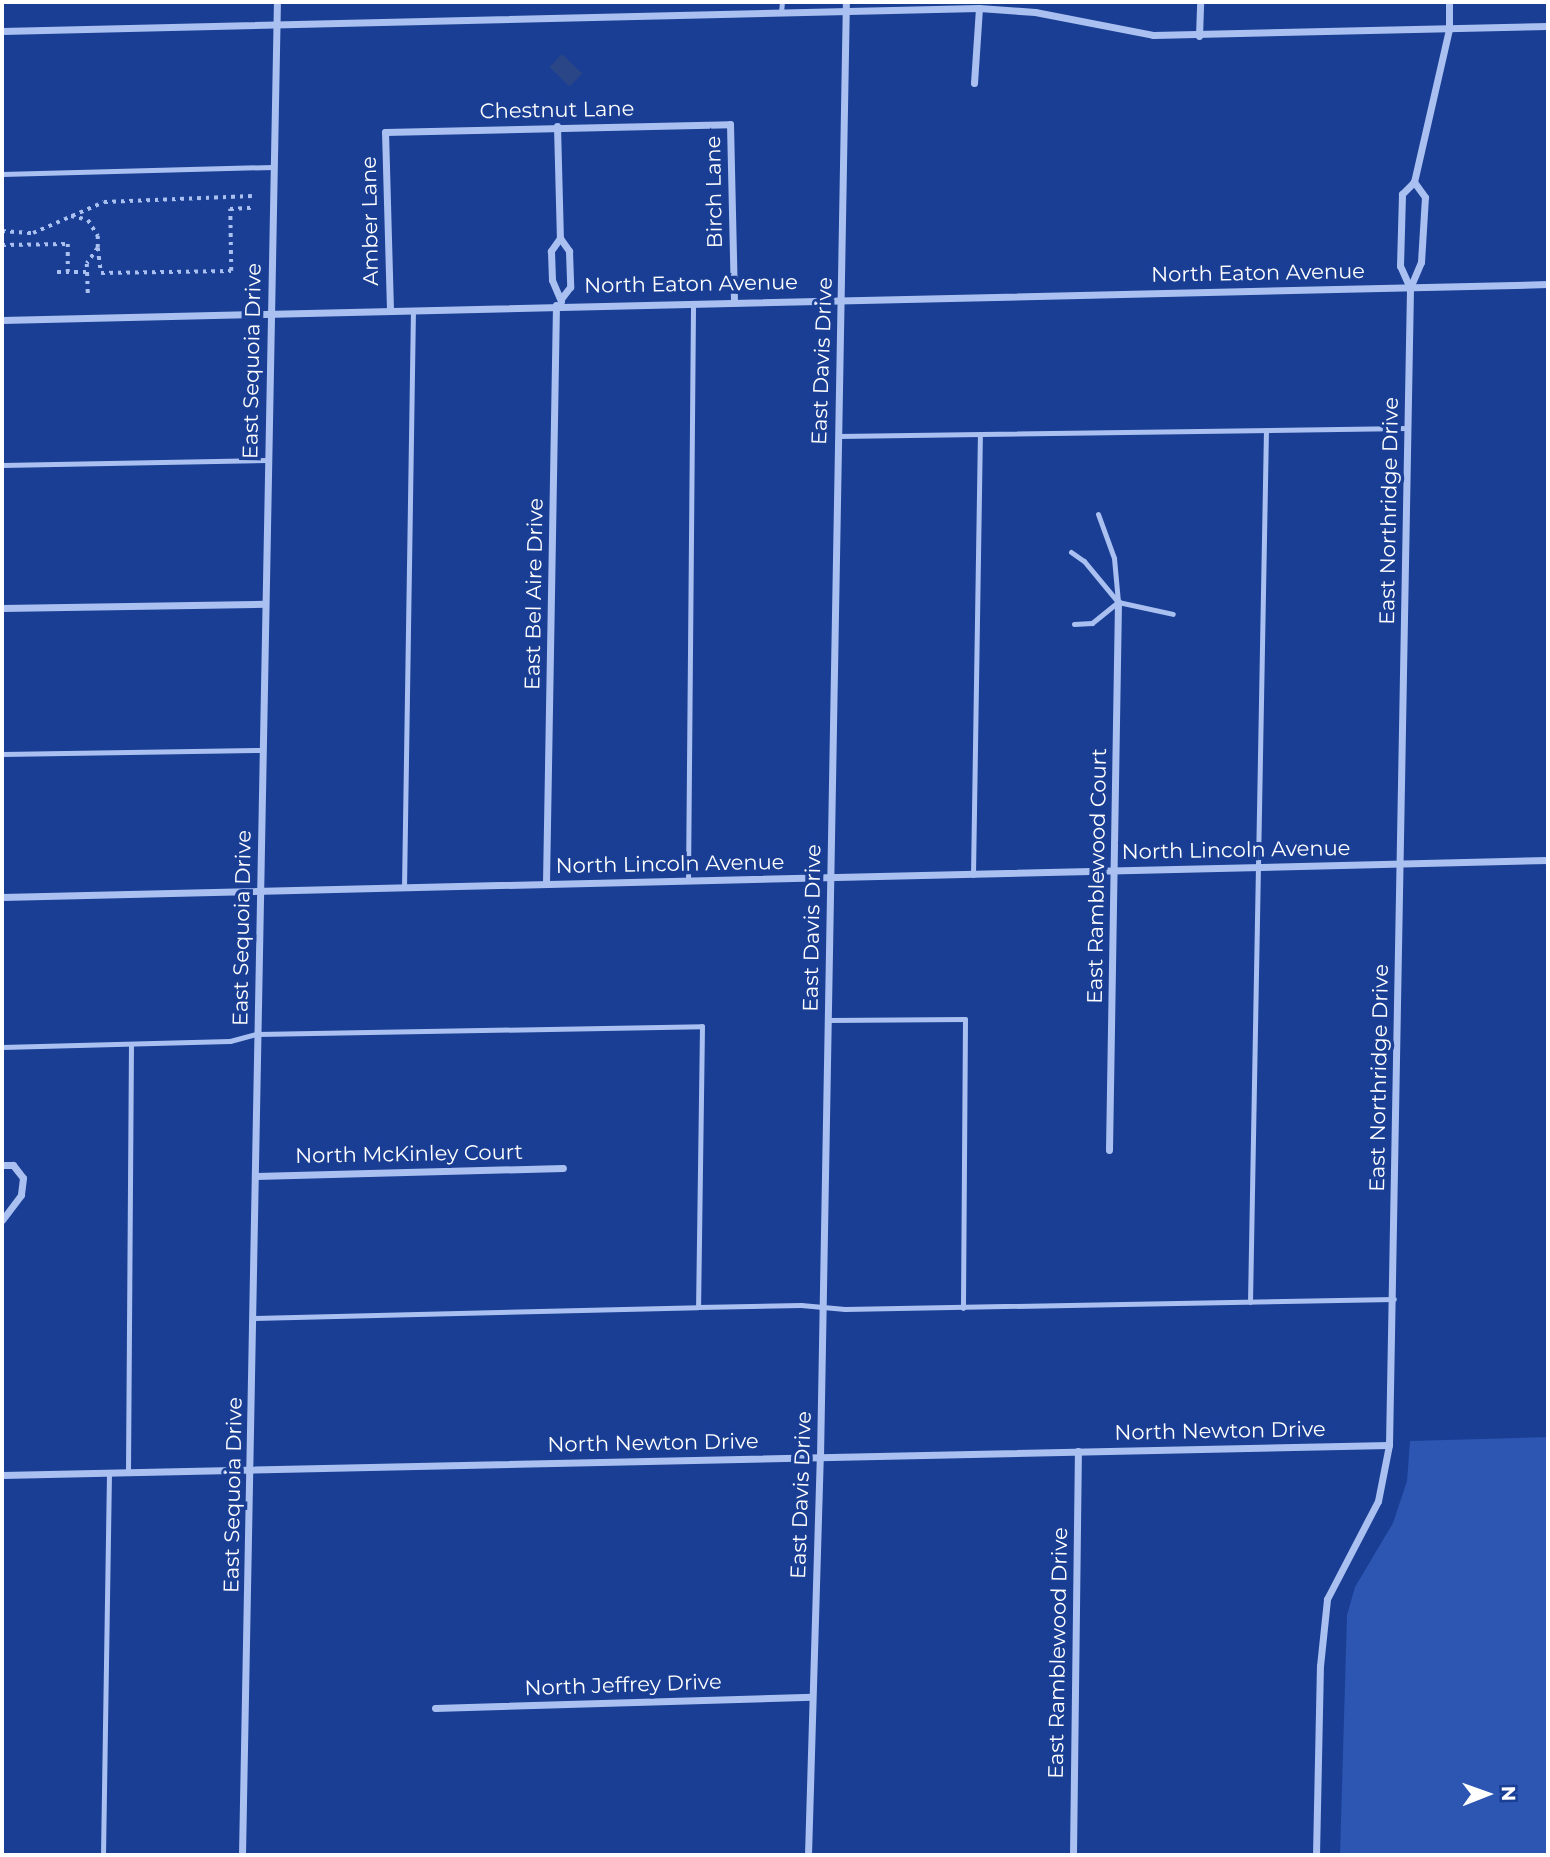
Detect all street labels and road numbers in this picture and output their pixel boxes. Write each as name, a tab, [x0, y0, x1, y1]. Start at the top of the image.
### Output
street label: Chestnut Lane	[480, 96, 634, 124]
street label: Birch Lane	[700, 135, 728, 249]
street label: Amber Lane	[356, 156, 384, 286]
street label: North Eaton Avenue	[1151, 259, 1365, 287]
street label: East Sequoia Drive	[238, 263, 266, 459]
street label: North Eaton Avenue	[584, 270, 798, 298]
street label: East Davis Drive	[806, 277, 838, 445]
street label: East Northridge Drive	[1374, 397, 1404, 625]
street label: East Bel Aire Drive	[520, 498, 548, 690]
street label: East Ramblewood Court	[1082, 748, 1112, 1004]
street label: East Sequoia Drive	[228, 830, 256, 1026]
street label: North Lincoln Avenue	[1121, 835, 1351, 865]
street label: East Davis Drive	[798, 844, 826, 1012]
street label: North Lincoln Avenue	[555, 849, 785, 879]
street label: East Northridge Drive	[1364, 964, 1394, 1192]
street label: North McKinley Court	[295, 1139, 523, 1169]
street label: East Sequoia Drive	[219, 1397, 247, 1593]
street label: East Davis Drive	[785, 1411, 817, 1579]
street label: North Newton Drive	[1114, 1417, 1326, 1445]
street label: North Newton Drive	[547, 1429, 759, 1457]
street label: East Ramblewood Drive	[1043, 1527, 1073, 1779]
street label: North Jeffrey Drive	[524, 1669, 722, 1701]

